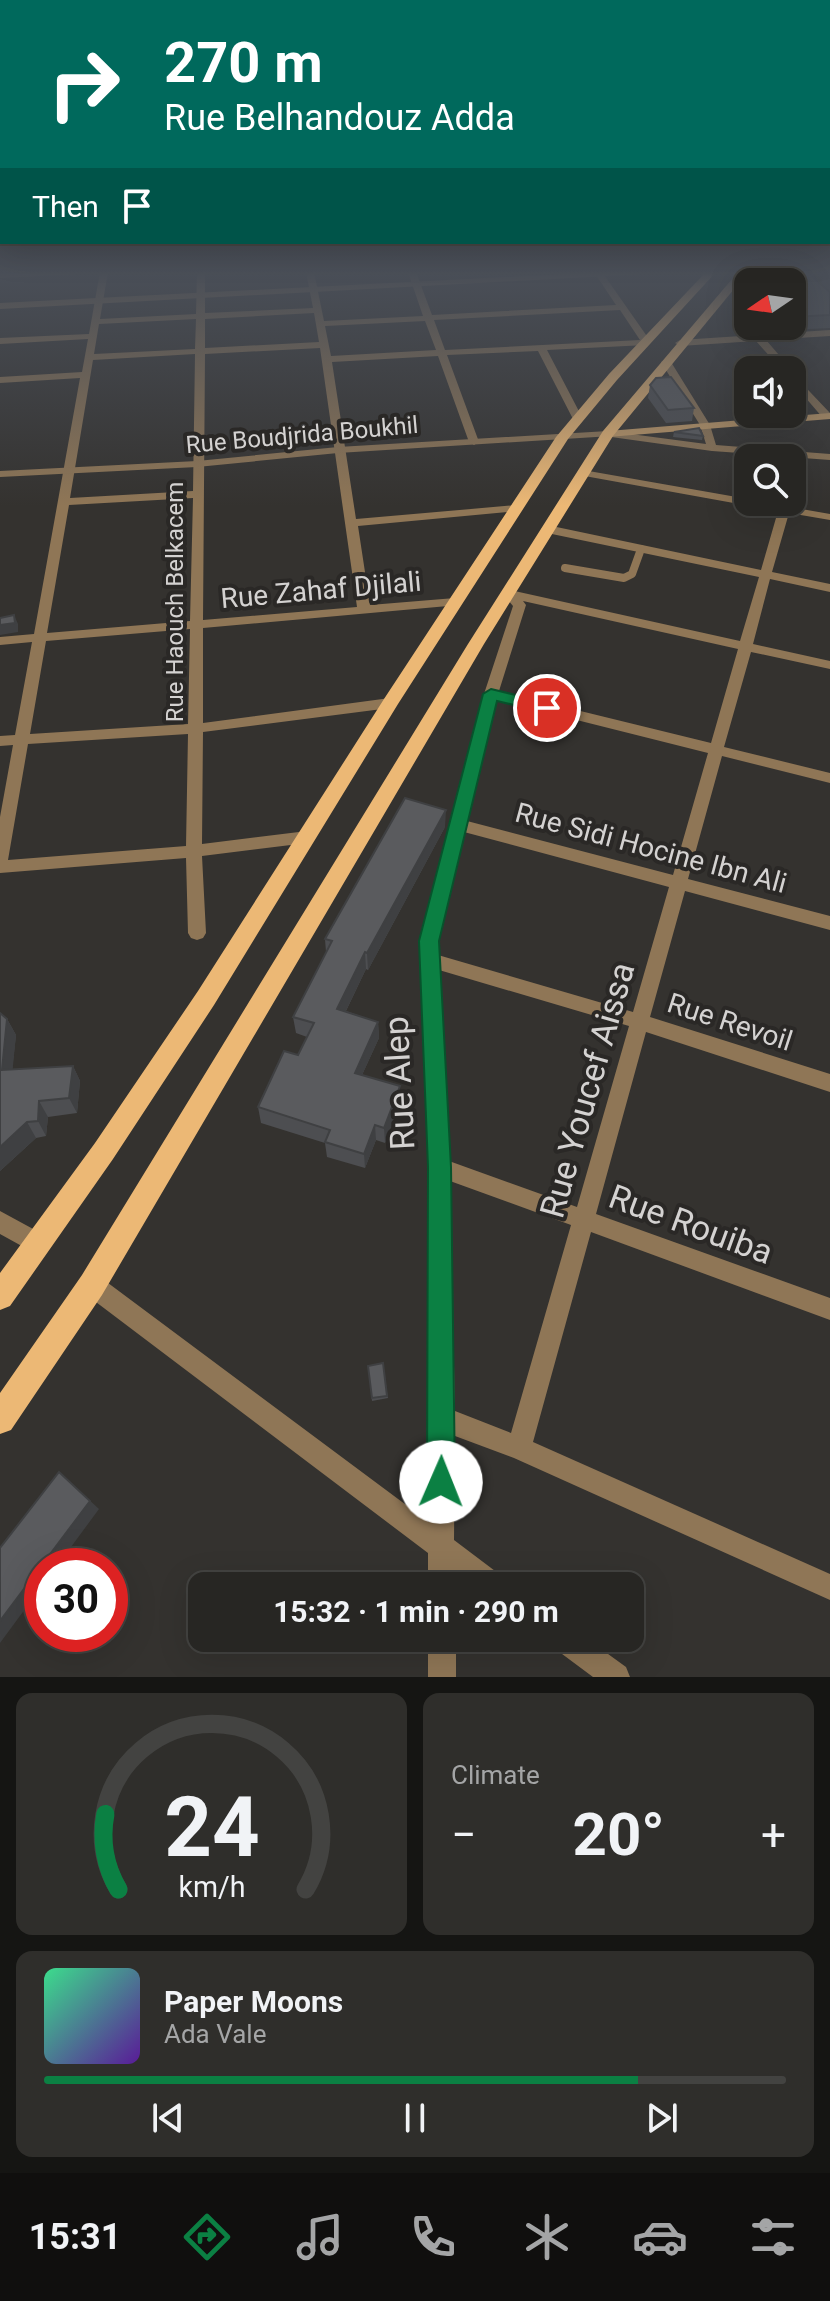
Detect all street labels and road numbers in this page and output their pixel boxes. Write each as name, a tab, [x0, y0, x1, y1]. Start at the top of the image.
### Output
street label: Rue Boudjrida Boukhil	[185, 411, 419, 459]
street label: Rue Haouch Belkacem	[161, 482, 189, 722]
street label: Rue Zahaf Djilali	[219, 565, 423, 615]
street label: Rue Sidi Hocine Ibn Ali	[512, 796, 790, 900]
street label: Rue Youcef Aissa	[531, 958, 643, 1222]
street label: Rue Revoil	[663, 986, 797, 1058]
street label: Rue Alep	[376, 1015, 422, 1151]
street label: Rue Rouiba	[604, 1176, 778, 1272]

